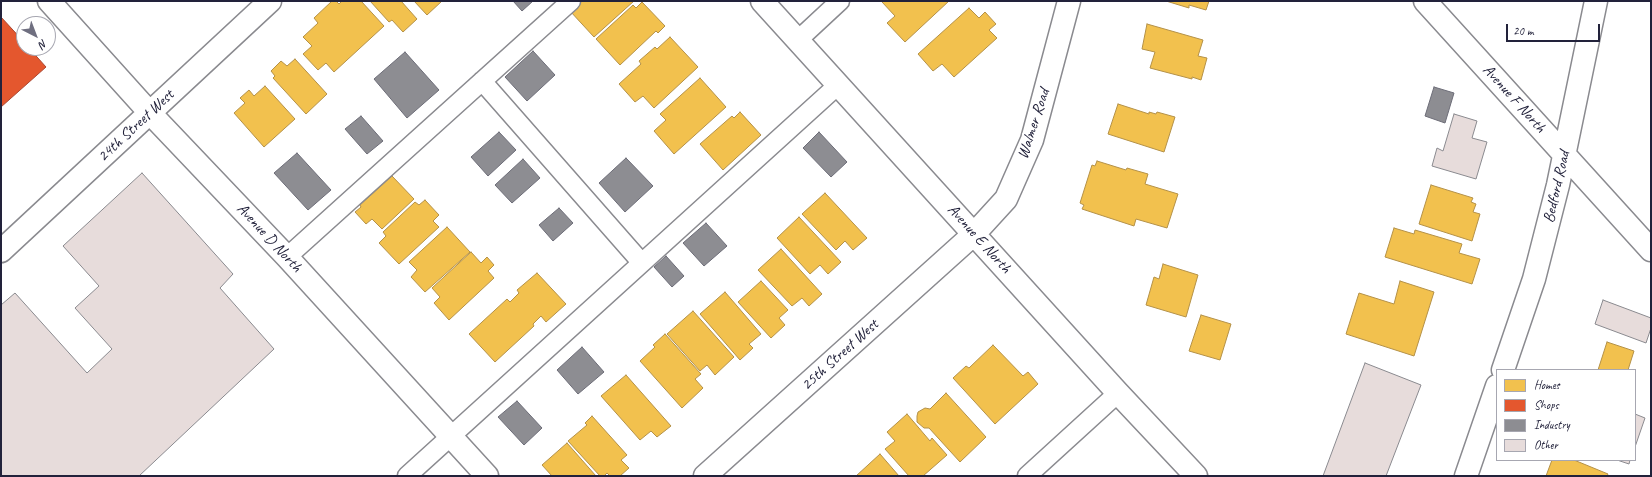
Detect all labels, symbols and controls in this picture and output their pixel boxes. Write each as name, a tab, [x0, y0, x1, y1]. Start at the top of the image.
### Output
north arrow	[16, 16, 56, 56]
scale bar	[1508, 16, 1602, 42]
text: 20 m	[1513, 23, 1533, 39]
text: N	[36, 37, 51, 52]
street label: Avenue F North	[1478, 61, 1550, 137]
street label: 24th Street West	[94, 86, 178, 166]
street label: Walmer Road	[1014, 86, 1054, 162]
street label: Bedford Road	[1539, 149, 1575, 225]
street label: Avenue D North	[232, 200, 306, 276]
street label: Avenue E North	[943, 200, 1015, 278]
street label: 25th Street West	[797, 315, 883, 395]
legend	[1496, 369, 1636, 461]
text: Homes	[1534, 377, 1560, 393]
text: Shops	[1534, 397, 1559, 413]
text: Industry	[1534, 417, 1570, 433]
text: Other	[1534, 437, 1558, 453]

